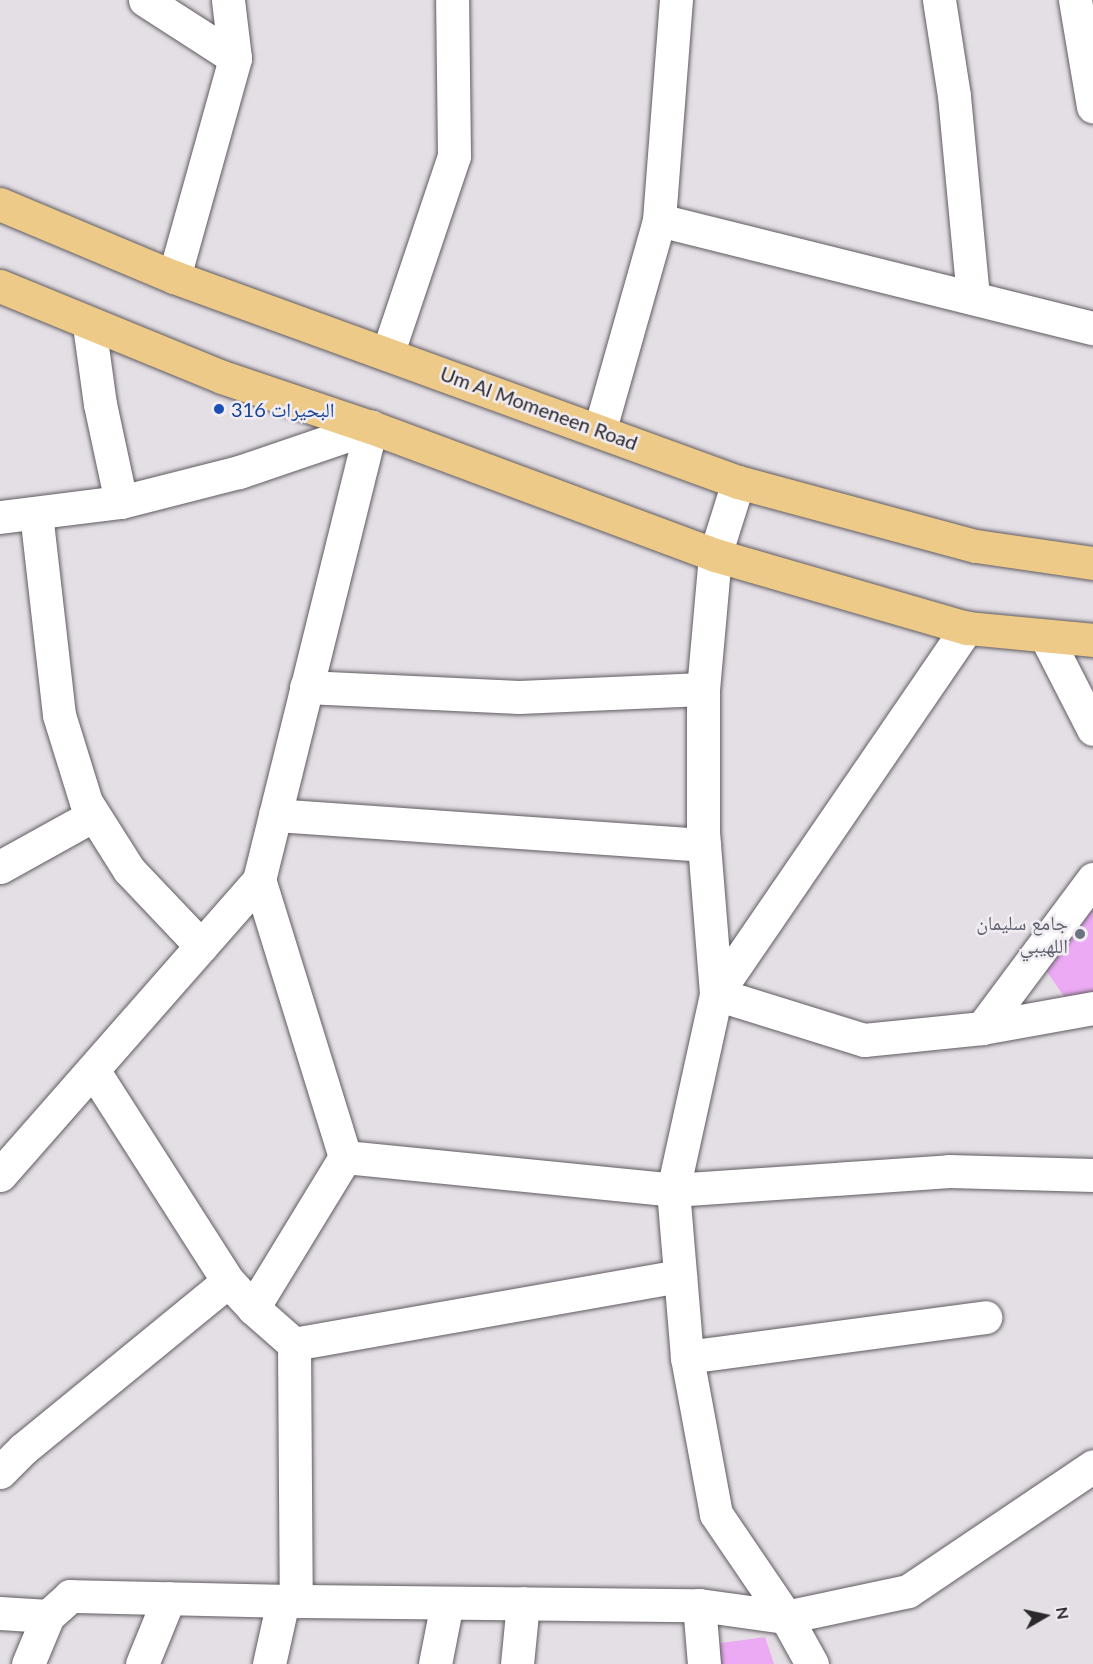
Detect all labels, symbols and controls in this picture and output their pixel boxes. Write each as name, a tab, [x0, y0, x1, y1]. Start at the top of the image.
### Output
street label: Um Al Momeneen Road	[437, 361, 641, 455]
place label: البحيرات 316	[231, 397, 335, 421]
marker: البحيرات 316	[212, 402, 226, 416]
place label: جامع سليمان اللهيبي	[976, 910, 1068, 957]
marker: جامع سليمان اللهيبي	[1073, 927, 1087, 941]
north arrow	[1015, 1586, 1075, 1646]
text: N	[1053, 1606, 1074, 1621]

